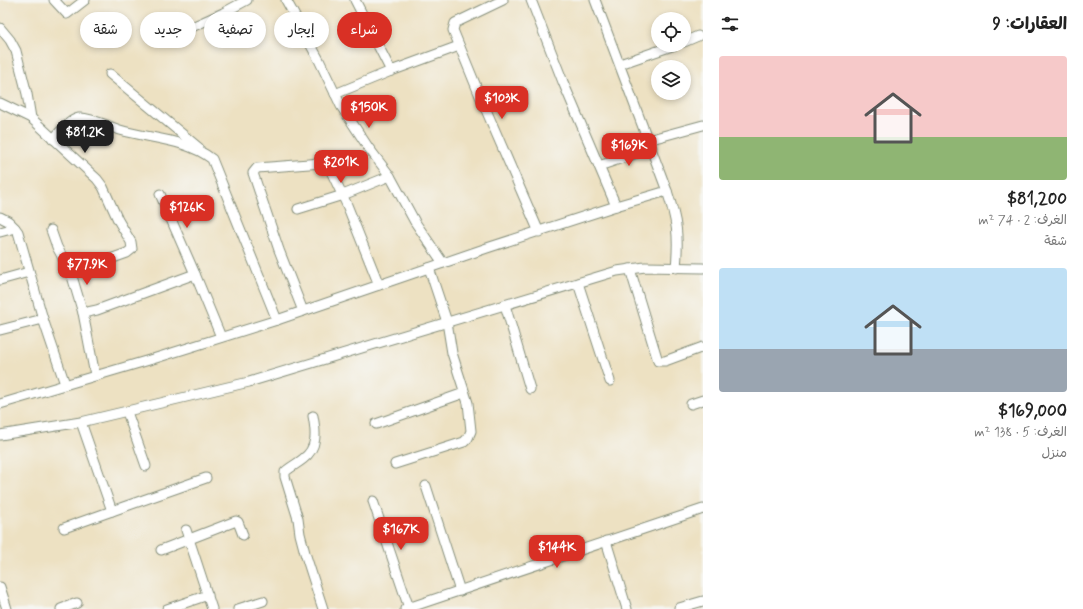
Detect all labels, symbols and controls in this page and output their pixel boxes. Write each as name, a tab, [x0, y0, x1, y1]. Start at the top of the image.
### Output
chip: شقة	[80, 12, 132, 48]
chip: جديد	[140, 12, 196, 48]
chip: تصفية	[204, 12, 266, 48]
chip: إيجار	[274, 12, 329, 48]
chip: شراء	[337, 12, 392, 48]
map controls	[651, 12, 691, 100]
button: locate	[651, 12, 691, 52]
icon: filters	[719, 13, 741, 35]
text: العقارات: 9	[993, 13, 1067, 35]
button: layers	[651, 60, 691, 100]
icon: home	[857, 82, 929, 154]
pin: $103K	[474, 86, 530, 120]
text: $103K	[484, 90, 520, 107]
pin: $150K	[341, 95, 397, 129]
text: $150K	[350, 99, 388, 116]
pin: $81.2K	[52, 120, 118, 154]
text: $81.2K	[66, 124, 104, 141]
pin: $169K	[601, 133, 657, 167]
text: $169K	[611, 137, 647, 154]
pin: $201K	[313, 150, 369, 184]
text: $201K	[323, 154, 359, 171]
text: $81,200	[1007, 188, 1067, 210]
pin: $126K	[159, 195, 215, 229]
text: $126K	[169, 199, 205, 216]
text: الغرف: 2 · 74 m²	[978, 212, 1067, 229]
text: شقة	[1044, 233, 1067, 250]
pin: $77.9K	[54, 252, 120, 286]
text: $77.9K	[67, 256, 107, 273]
icon: home	[857, 294, 929, 366]
text: $169,000	[998, 400, 1067, 422]
text: الغرف: 5 · 138 m²	[974, 424, 1067, 441]
text: منزل	[1041, 445, 1067, 462]
pin: $167K	[373, 517, 429, 551]
text: $167K	[382, 521, 420, 538]
pin: $144K	[529, 535, 585, 569]
text: $144K	[538, 539, 576, 556]

